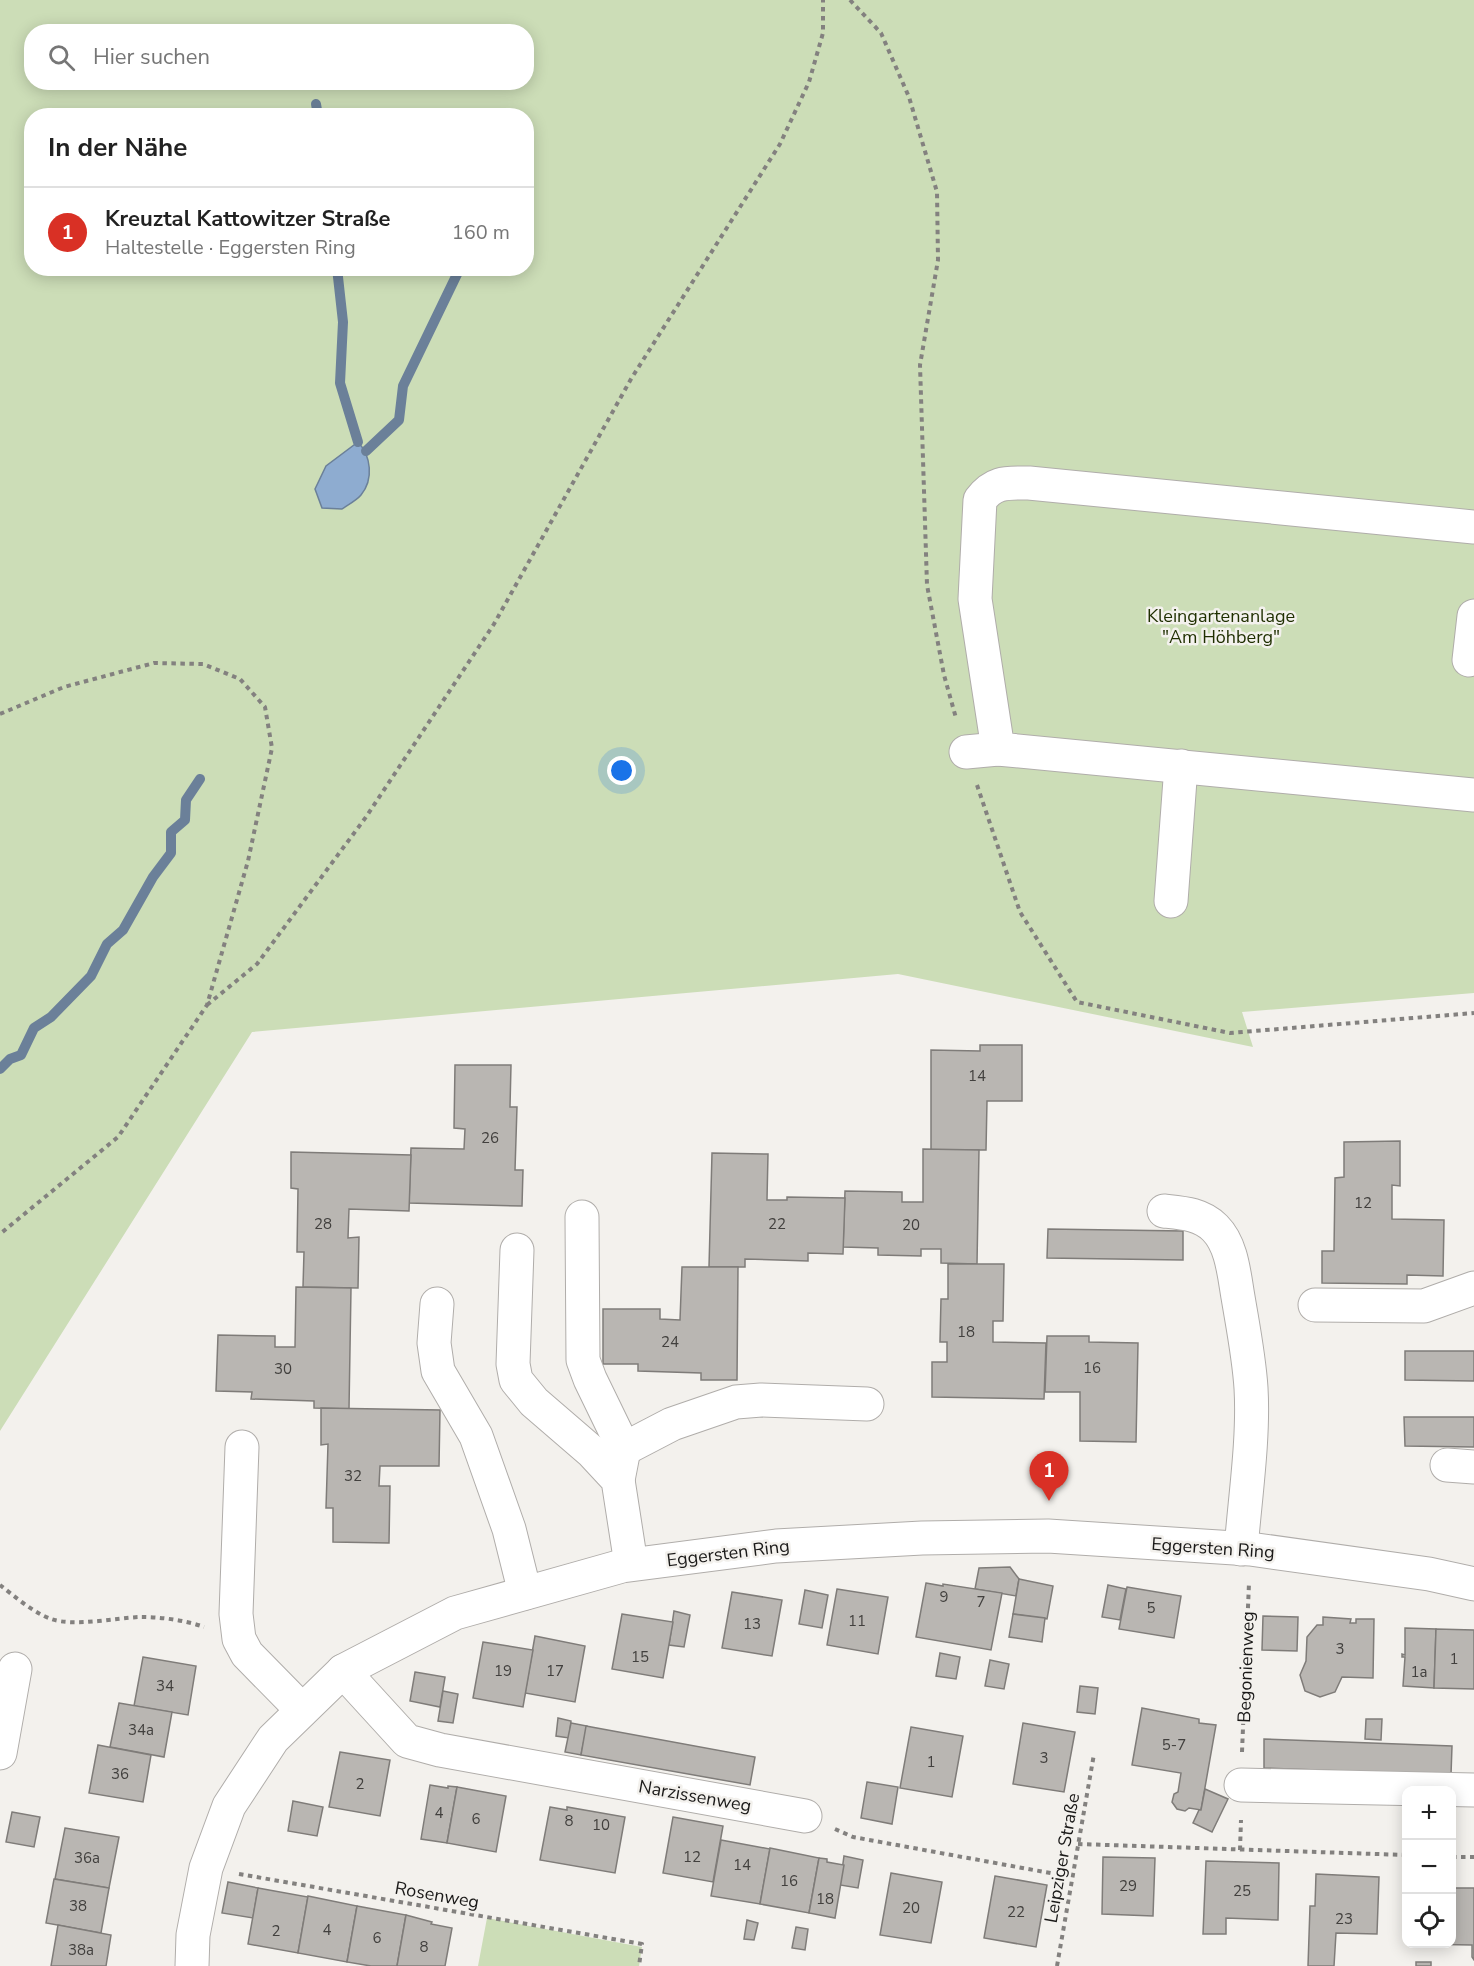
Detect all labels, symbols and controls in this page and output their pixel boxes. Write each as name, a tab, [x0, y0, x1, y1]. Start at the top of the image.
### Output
search box	[24, 24, 534, 90]
icon: search	[45, 41, 78, 74]
text: Hier suchen	[93, 42, 210, 72]
text: In der Nähe	[48, 130, 187, 165]
text: Kreuztal Kattowitzer Straße	[105, 204, 390, 234]
text: 1	[62, 219, 74, 246]
text: 160 m	[452, 219, 510, 246]
text: Haltestelle · Eggersten Ring	[105, 234, 356, 261]
park label: Kleingartenanlage "Am Höhberg"	[1147, 604, 1295, 649]
your location	[607, 756, 636, 785]
house number: 14	[968, 1066, 986, 1086]
house number: 26	[481, 1128, 499, 1148]
house number: 12	[1354, 1193, 1372, 1213]
house number: 28	[314, 1214, 332, 1234]
house number: 22	[768, 1214, 786, 1234]
house number: 20	[902, 1215, 920, 1235]
house number: 18	[957, 1322, 975, 1342]
house number: 24	[661, 1332, 679, 1352]
house number: 16	[1083, 1358, 1101, 1378]
house number: 30	[274, 1359, 292, 1379]
pin: 1	[1030, 1452, 1068, 1501]
house number: 32	[344, 1466, 362, 1486]
street label: Eggersten Ring	[1150, 1532, 1276, 1564]
street label: Eggersten Ring	[665, 1534, 791, 1572]
house number: 9	[939, 1587, 949, 1607]
house number: 7	[976, 1592, 986, 1612]
house number: 5	[1146, 1598, 1156, 1618]
house number: 11	[848, 1611, 866, 1631]
street label: Begonienweg	[1232, 1611, 1260, 1723]
house number: 13	[743, 1614, 761, 1634]
house number: 3	[1335, 1639, 1345, 1659]
house number: 15	[631, 1647, 649, 1667]
house number: 1	[1449, 1649, 1459, 1669]
house number: 19	[494, 1661, 512, 1681]
house number: 17	[546, 1661, 564, 1681]
house number: 1a	[1411, 1662, 1427, 1682]
house number: 34	[156, 1676, 174, 1696]
house number: 34a	[128, 1720, 154, 1740]
house number: 5-7	[1162, 1735, 1186, 1755]
house number: 3	[1039, 1748, 1049, 1768]
house number: 1	[926, 1752, 936, 1772]
house number: 36	[111, 1764, 129, 1784]
house number: 2	[355, 1774, 365, 1794]
street label: Narzissenweg	[637, 1774, 753, 1818]
map controls	[1402, 1786, 1456, 1948]
button: +	[1402, 1786, 1456, 1840]
street label: Leipziger Straße	[1039, 1791, 1085, 1925]
house number: 4	[434, 1803, 444, 1823]
house number: 6	[471, 1809, 481, 1829]
house number: 8	[564, 1811, 574, 1831]
house number: 10	[592, 1815, 610, 1835]
button: −	[1402, 1840, 1456, 1894]
house number: 12	[683, 1847, 701, 1867]
house number: 36a	[74, 1848, 100, 1868]
house number: 14	[733, 1855, 751, 1875]
house number: 16	[780, 1871, 798, 1891]
street label: Rosenweg	[393, 1876, 481, 1914]
house number: 29	[1119, 1876, 1137, 1896]
house number: 25	[1233, 1881, 1251, 1901]
house number: 18	[816, 1889, 834, 1909]
button: locate	[1402, 1894, 1456, 1948]
house number: 38	[69, 1896, 87, 1916]
house number: 20	[902, 1898, 920, 1918]
house number: 22	[1007, 1902, 1025, 1922]
house number: 23	[1335, 1909, 1353, 1929]
house number: 4	[322, 1920, 332, 1940]
house number: 2	[271, 1921, 281, 1941]
house number: 6	[372, 1928, 382, 1948]
house number: 8	[419, 1937, 429, 1957]
house number: 38a	[68, 1940, 94, 1960]

